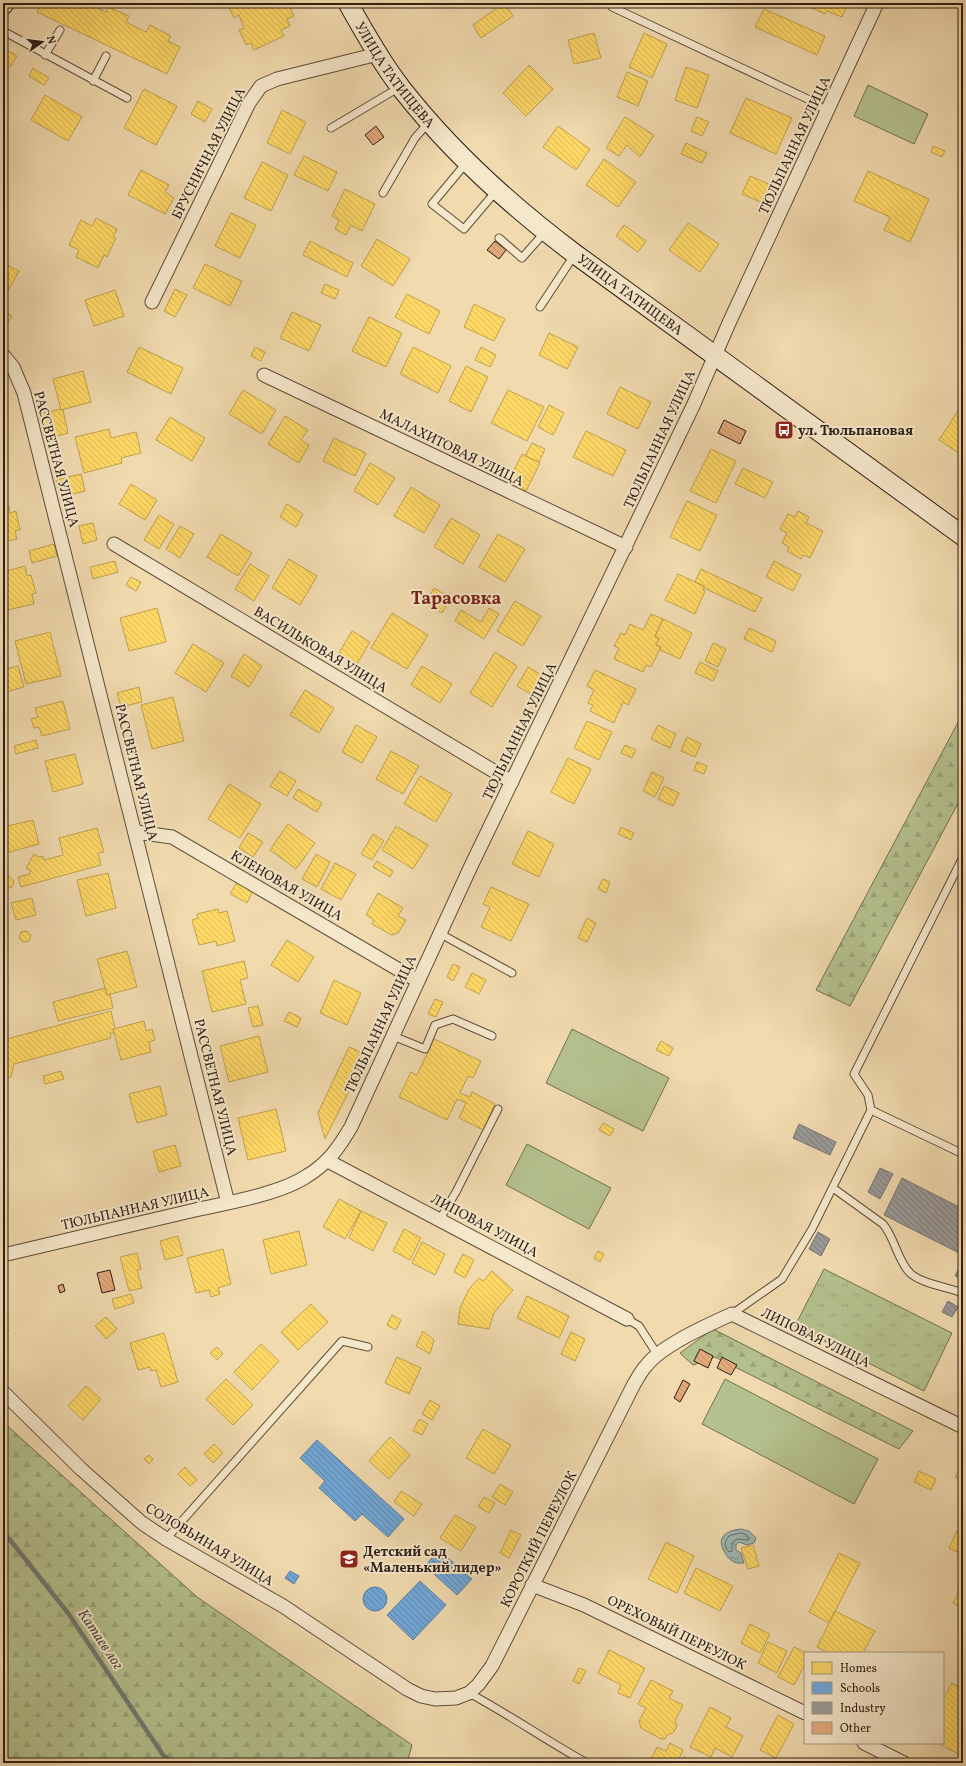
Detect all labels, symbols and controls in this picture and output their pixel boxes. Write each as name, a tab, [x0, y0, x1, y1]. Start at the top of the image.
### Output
street label: УЛИЦА ТАТИЩЕВА	[349, 19, 439, 133]
north arrow	[22, 22, 62, 62]
text: N	[42, 34, 58, 46]
street label: ТЮЛЬПАННАЯ УЛИЦА	[755, 73, 836, 218]
street label: БРУСНИЧНАЯ УЛИЦА	[168, 84, 251, 223]
street label: УЛИЦА ТАТИЩЕВА	[573, 251, 687, 341]
street label: ТЮЛЬПАННАЯ УЛИЦА	[620, 367, 701, 512]
street label: РАССВЕТНАЯ УЛИЦА	[28, 389, 83, 530]
street label: МАЛАХИТОВАЯ УЛИЦА	[376, 405, 527, 492]
bus stop icon: ул. Тюльпановая	[773, 419, 795, 441]
place label: ул. Тюльпановая	[798, 422, 913, 441]
district label: Тарасовка	[411, 587, 502, 612]
street label: ВАСИЛЬКОВАЯ УЛИЦА	[250, 603, 391, 698]
street label: ТЮЛЬПАННАЯ УЛИЦА	[479, 660, 562, 804]
street label: РАССВЕТНАЯ УЛИЦА	[109, 702, 162, 843]
street label: КЛЕНОВАЯ УЛИЦА	[227, 846, 346, 926]
street label: ТЮЛЬПАННАЯ УЛИЦА	[341, 952, 422, 1097]
street label: РАССВЕТНАЯ УЛИЦА	[188, 1017, 241, 1158]
street label: ТЮЛЬПАННАЯ УЛИЦА	[60, 1183, 211, 1236]
street label: ЛИПОВАЯ УЛИЦА	[427, 1190, 541, 1263]
street label: ЛИПОВАЯ УЛИЦА	[758, 1304, 873, 1373]
street label: КОРОТКИЙ ПЕРЕУЛОК	[496, 1467, 582, 1611]
street label: СОЛОВЬИНАЯ УЛИЦА	[141, 1499, 277, 1591]
place label: Детский сад «Маленький лидер»	[363, 1543, 502, 1578]
school or university icon: Детский сад «Маленький лидер»	[338, 1548, 360, 1570]
street label: ОРЕХОВЫЙ ПЕРЕУЛОК	[604, 1591, 750, 1676]
water label: Катаев лог	[72, 1605, 128, 1675]
legend	[804, 1652, 944, 1744]
text: Homes	[840, 1661, 877, 1677]
text: Schools	[840, 1681, 880, 1697]
text: Industry	[840, 1701, 886, 1717]
text: Other	[840, 1721, 871, 1737]

